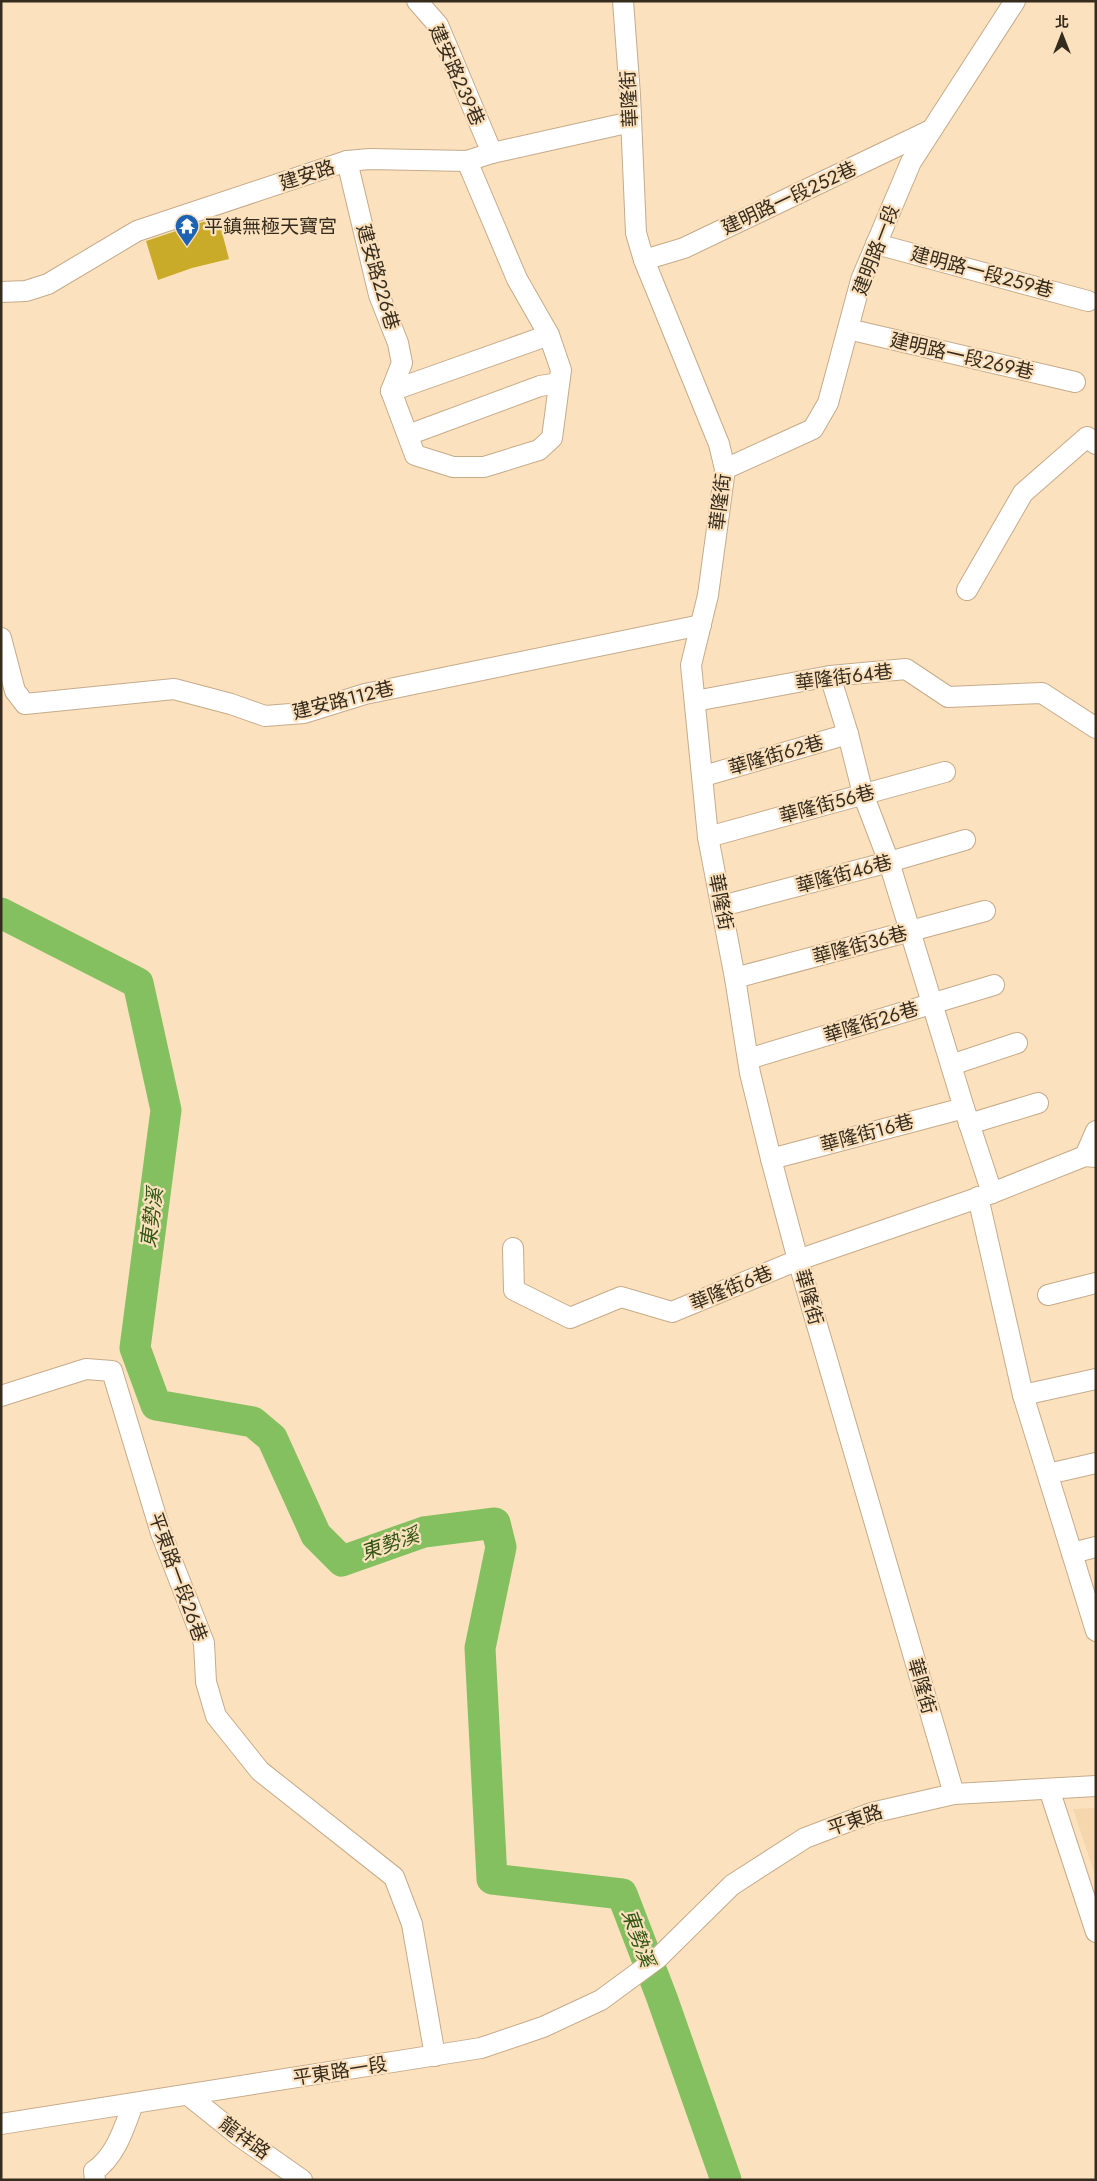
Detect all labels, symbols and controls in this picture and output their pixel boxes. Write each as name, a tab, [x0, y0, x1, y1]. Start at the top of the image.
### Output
north arrow	[1037, 10, 1087, 60]
text: 北	[1055, 12, 1069, 32]
street label: 建安路239巷	[423, 20, 491, 130]
street label: 華隆街	[614, 70, 644, 128]
street label: 建安路	[276, 153, 338, 197]
street label: 建明路一段252巷	[717, 155, 861, 241]
street label: 建明路一段	[846, 201, 906, 299]
temple icon: 平鎮無極天寶宮	[174, 213, 200, 247]
place label: 平鎮無極天寶宮	[204, 213, 337, 240]
street label: 建安路226巷	[350, 221, 406, 333]
street label: 建明路一段259巷	[908, 240, 1056, 304]
street label: 建明路一段269巷	[887, 326, 1037, 386]
street label: 華隆街	[703, 472, 737, 532]
street label: 華隆街64巷	[794, 658, 894, 696]
street label: 建安路112巷	[289, 674, 397, 726]
street label: 華隆街62巷	[725, 729, 827, 781]
street label: 華隆街56巷	[776, 778, 878, 830]
street label: 華隆街46巷	[793, 848, 895, 900]
street label: 華隆街	[702, 871, 740, 933]
street label: 華隆街36巷	[810, 919, 910, 971]
street label: 華隆街26巷	[820, 995, 922, 1049]
street label: 華隆街16巷	[817, 1108, 917, 1158]
water label: 東勢溪	[134, 1183, 170, 1250]
street label: 華隆街6巷	[686, 1259, 776, 1317]
street label: 華隆街	[788, 1266, 830, 1328]
street label: 平東路一段26巷	[142, 1509, 214, 1645]
water label: 東勢溪	[357, 1520, 426, 1567]
street label: 華隆街	[901, 1655, 943, 1717]
street label: 平東路	[824, 1798, 886, 1842]
water label: 東勢溪	[614, 1905, 663, 1974]
street label: 平東路一段	[291, 2050, 389, 2092]
street label: 龍祥路	[214, 2110, 276, 2166]

